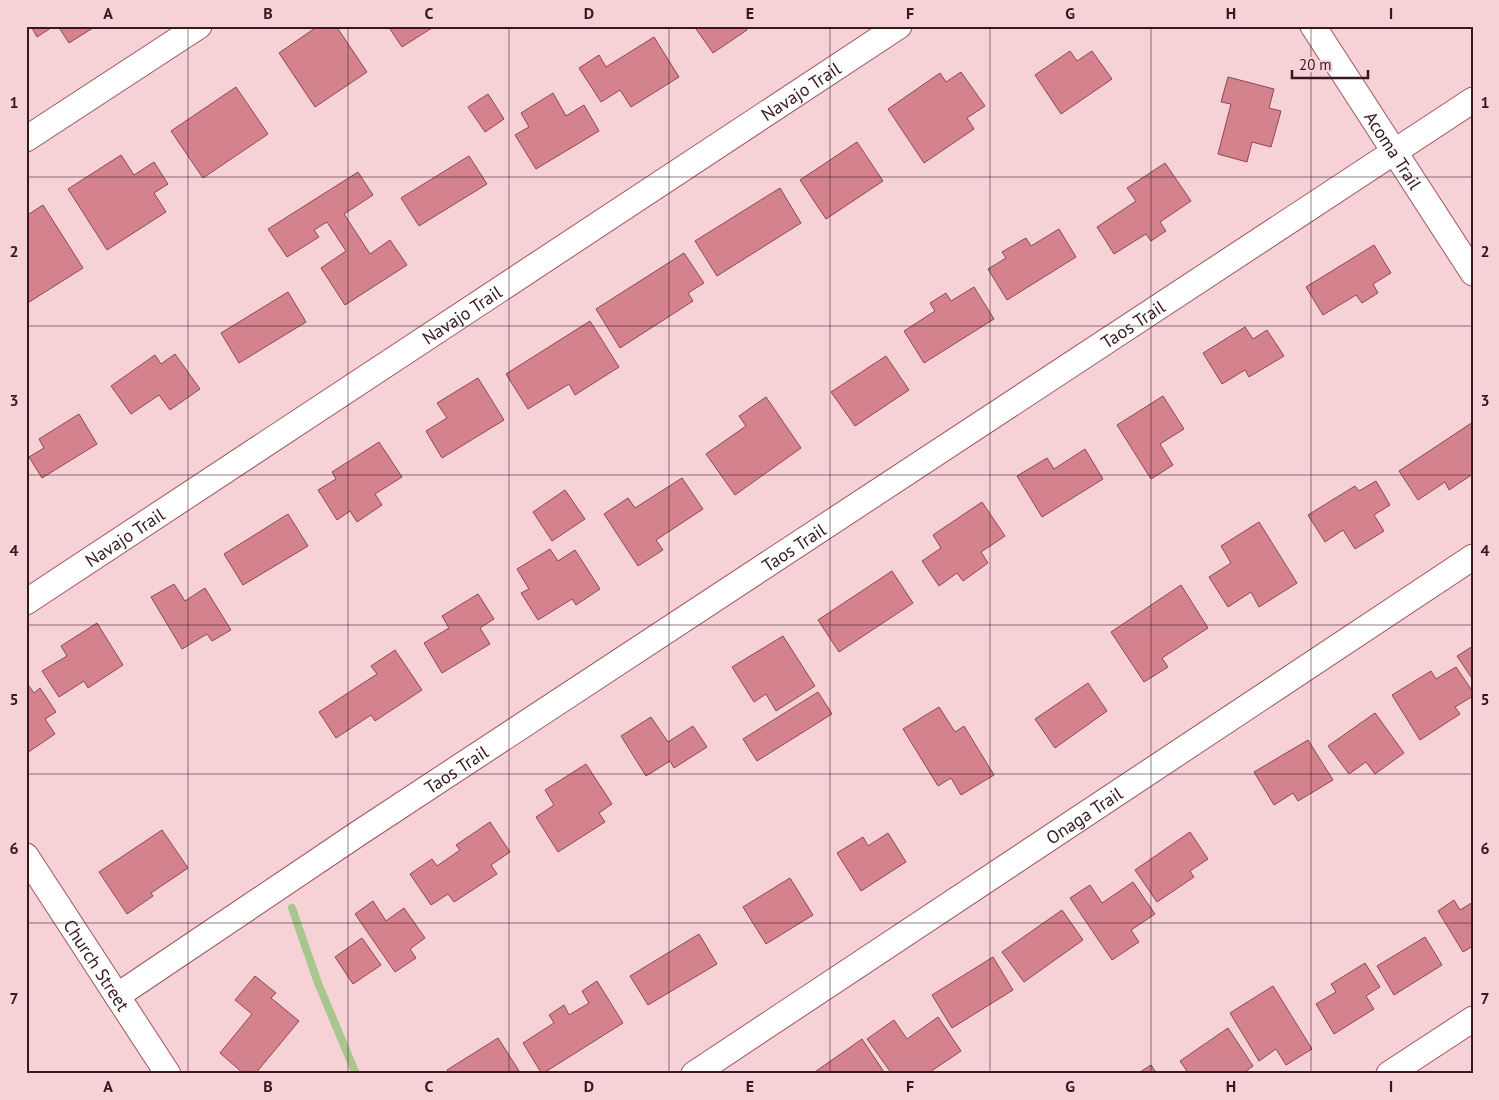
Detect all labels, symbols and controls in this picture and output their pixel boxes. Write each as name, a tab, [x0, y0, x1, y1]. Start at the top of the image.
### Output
text: A	[103, 3, 113, 23]
text: B	[263, 3, 273, 23]
text: C	[425, 3, 434, 23]
text: D	[584, 3, 594, 23]
text: E	[746, 3, 754, 23]
text: F	[906, 3, 914, 23]
text: G	[1065, 3, 1075, 23]
text: H	[1226, 3, 1236, 23]
text: I	[1389, 3, 1393, 23]
scale bar	[1292, 48, 1368, 80]
text: 20 m	[1299, 55, 1332, 74]
street label: Navajo Trail	[756, 56, 845, 125]
text: 1	[9, 92, 19, 112]
text: 1	[1480, 92, 1490, 112]
street label: Acoma Trail	[1360, 107, 1428, 194]
text: 2	[9, 241, 19, 261]
text: 2	[1480, 241, 1490, 261]
street label: Navajo Trail	[418, 280, 506, 349]
street label: Taos Trail	[1096, 294, 1170, 353]
text: 3	[9, 390, 19, 410]
text: 3	[1480, 390, 1490, 410]
street label: Navajo Trail	[80, 502, 169, 572]
street label: Taos Trail	[757, 517, 831, 576]
text: 4	[9, 540, 19, 560]
text: 4	[1480, 540, 1490, 560]
text: 5	[9, 689, 19, 709]
text: 5	[1480, 689, 1490, 709]
street label: Taos Trail	[420, 739, 493, 798]
street label: Onaga Trail	[1041, 781, 1127, 849]
text: 6	[9, 838, 19, 858]
text: 6	[1480, 838, 1490, 858]
street label: Church Street	[59, 915, 135, 1015]
text: 7	[9, 988, 19, 1008]
text: 7	[1480, 988, 1490, 1008]
text: A	[103, 1076, 113, 1096]
text: B	[263, 1076, 273, 1096]
text: C	[425, 1076, 434, 1096]
text: D	[584, 1076, 594, 1096]
text: E	[746, 1076, 754, 1096]
text: F	[906, 1076, 914, 1096]
text: G	[1065, 1076, 1075, 1096]
text: H	[1226, 1076, 1236, 1096]
text: I	[1389, 1076, 1393, 1096]

